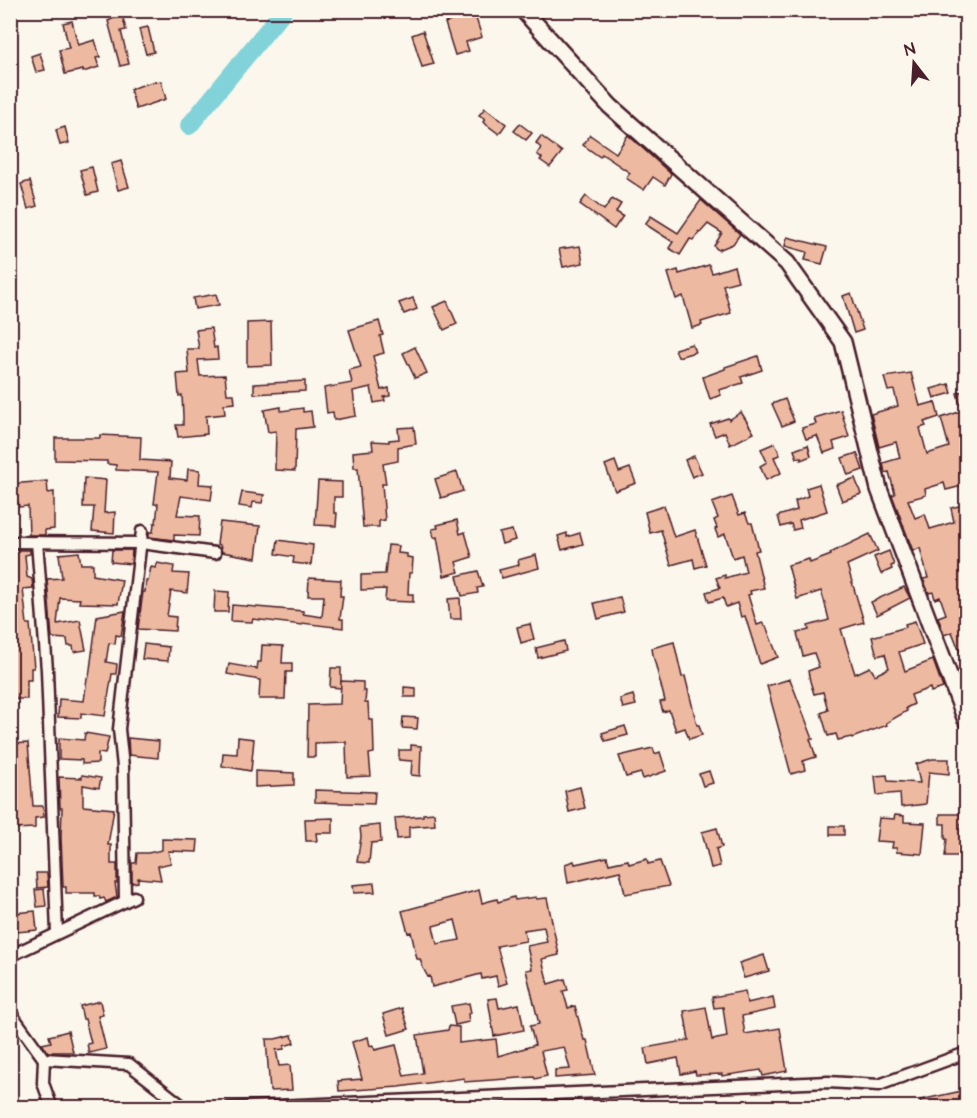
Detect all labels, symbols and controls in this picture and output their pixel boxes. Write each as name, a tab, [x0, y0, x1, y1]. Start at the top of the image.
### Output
north arrow	[884, 33, 944, 93]
text: N	[902, 38, 918, 62]

